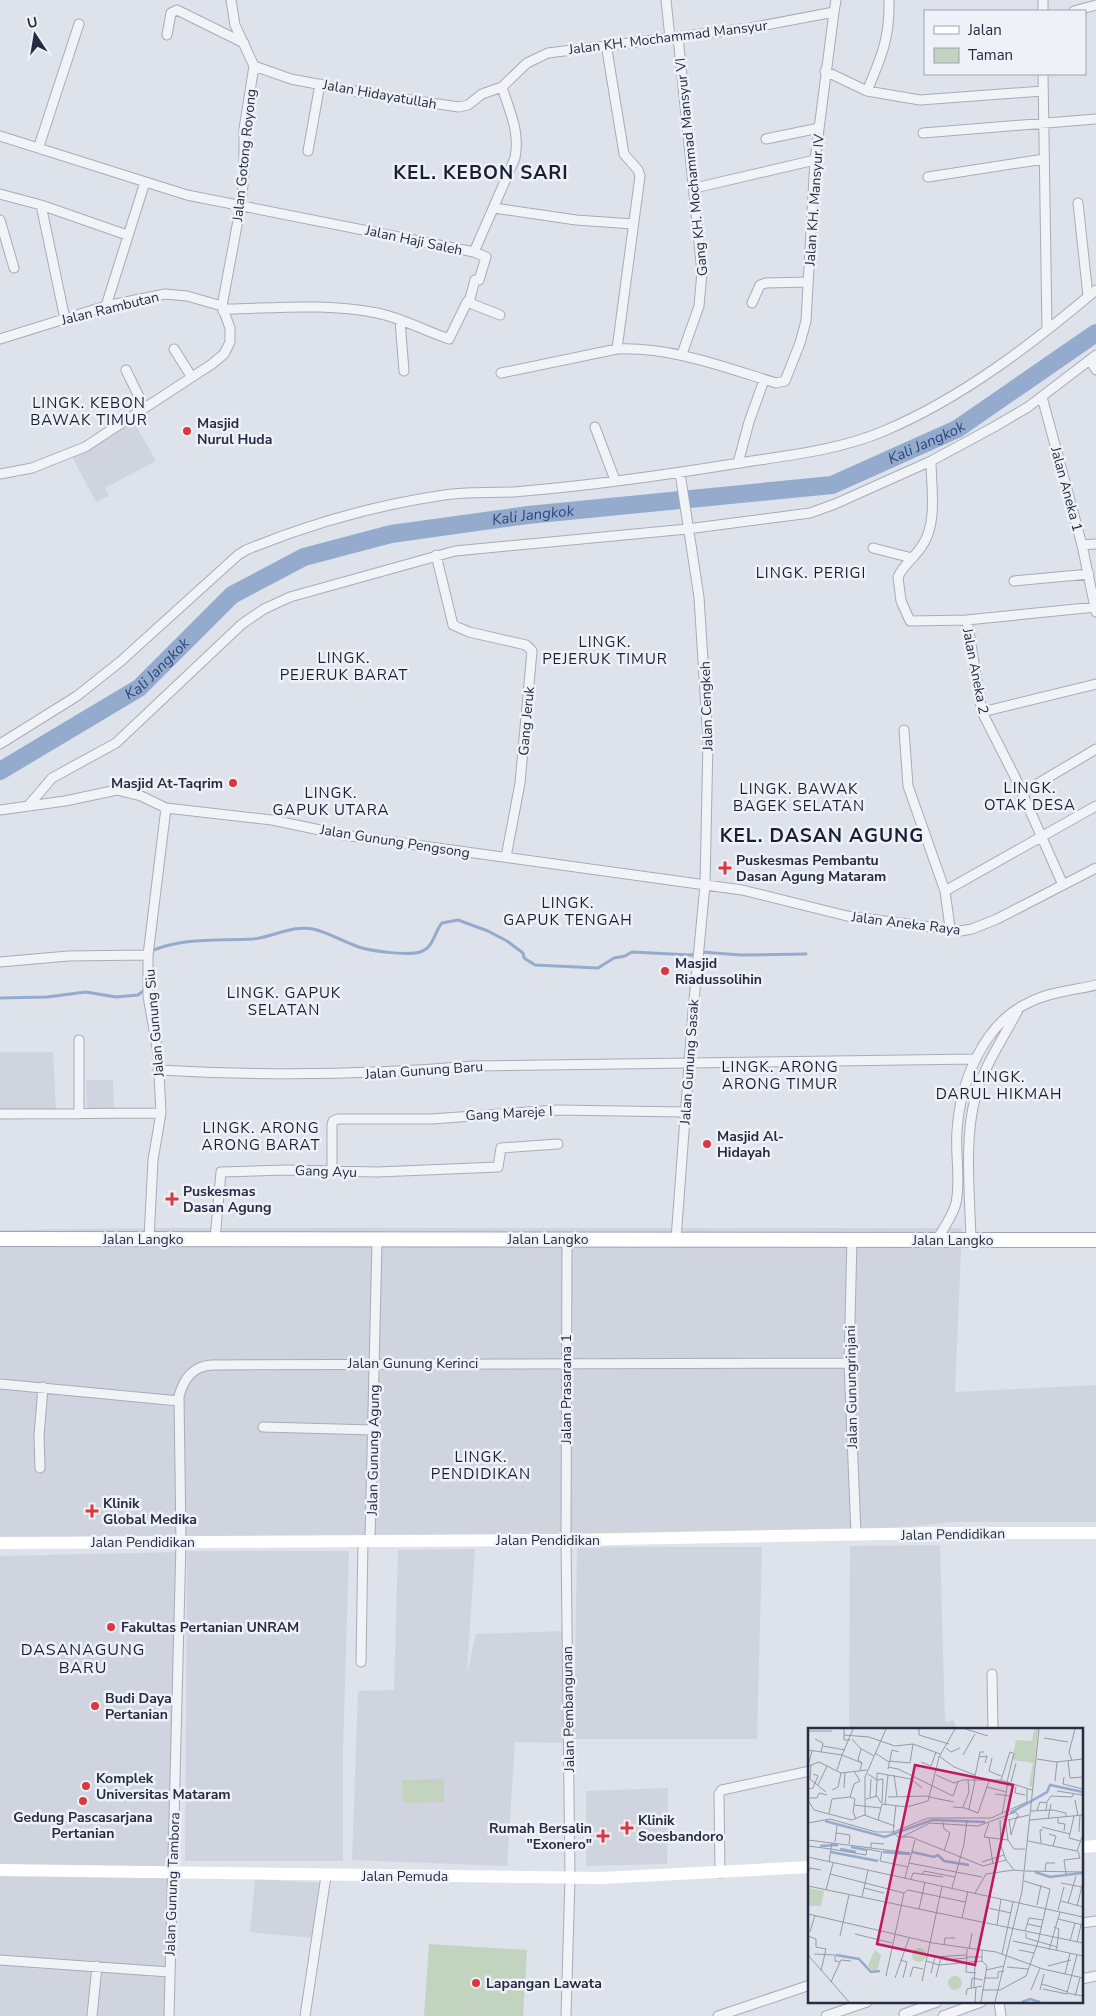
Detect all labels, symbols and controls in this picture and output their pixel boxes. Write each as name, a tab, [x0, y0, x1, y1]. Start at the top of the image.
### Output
north arrow	[10, 10, 60, 60]
legend	[924, 10, 1086, 75]
text: U	[25, 12, 39, 33]
street label: Jalan KH. Mochammad Mansyur	[567, 16, 768, 59]
text: Jalan	[967, 20, 1002, 40]
text: Taman	[968, 45, 1013, 65]
street label: Gang KH. Mochammad Mansyur VI	[671, 57, 712, 277]
street label: Jalan Hidayatullah	[320, 75, 438, 114]
street label: Jalan Gotong Royong	[228, 88, 261, 223]
street label: Jalan KH. Mansyur IV	[800, 133, 829, 268]
district label: KEL. KEBON SARI	[393, 160, 569, 186]
street label: Jalan Haji Saleh	[363, 221, 464, 260]
street label: Jalan Rambutan	[58, 287, 161, 330]
district label: LINGK. KEBON BAWAK TIMUR	[30, 393, 148, 430]
place label: Masjid Nurul Huda	[197, 414, 272, 449]
water label: Kali Jangkok	[885, 416, 969, 469]
marker: Masjid Nurul Huda	[181, 425, 193, 437]
street label: Jalan Aneka 1	[1046, 444, 1087, 534]
water label: Kali Jangkok	[491, 500, 575, 530]
district label: LINGK. PERIGI	[756, 563, 866, 583]
street label: Jalan Aneka 2	[958, 626, 993, 716]
district label: LINGK. PEJERUK TIMUR	[542, 632, 668, 669]
water label: Kali Jangkok	[121, 633, 194, 704]
district label: LINGK. PEJERUK BARAT	[280, 648, 408, 685]
street label: Jalan Cengkeh	[695, 661, 718, 752]
street label: Gang Jeruk	[514, 685, 539, 756]
place label: Masjid At-Taqrim	[111, 774, 223, 793]
marker: Masjid At-Taqrim	[227, 777, 239, 789]
district label: LINGK. OTAK DESA	[984, 778, 1076, 815]
district label: LINGK. BAWAK BAGEK SELATAN	[733, 779, 865, 816]
district label: LINGK. GAPUK UTARA	[272, 783, 390, 820]
street label: Jalan Gunung Pengsong	[318, 820, 471, 863]
district label: KEL. DASAN AGUNG	[720, 823, 924, 849]
place label: Puskesmas Pembantu Dasan Agung Mataram	[736, 851, 886, 886]
marker: Puskesmas Pembantu Dasan Agung Mataram	[718, 861, 732, 875]
district label: LINGK. GAPUK TENGAH	[503, 893, 633, 930]
street label: Jalan Aneka Raya	[849, 907, 962, 940]
place label: Masjid Riadussolihin	[675, 954, 762, 989]
marker: Masjid Riadussolihin	[659, 965, 671, 977]
street label: Jalan Gunung Siu	[140, 968, 169, 1079]
district label: LINGK. GAPUK SELATAN	[227, 983, 341, 1020]
street label: Jalan Gunung Sasak	[676, 998, 703, 1126]
street label: Jalan Gunung Baru	[363, 1057, 484, 1084]
district label: LINGK. ARONG ARONG TIMUR	[721, 1057, 839, 1094]
district label: LINGK. DARUL HIKMAH	[936, 1067, 1062, 1104]
street label: Gang Mareje I	[465, 1102, 553, 1125]
district label: LINGK. ARONG ARONG BARAT	[202, 1118, 320, 1155]
place label: Masjid Al- Hidayah	[717, 1127, 784, 1162]
marker: Masjid Al- Hidayah	[701, 1138, 713, 1150]
street label: Gang Ayu	[295, 1161, 357, 1182]
place label: Puskesmas Dasan Agung	[183, 1182, 271, 1217]
marker: Puskesmas Dasan Agung	[165, 1192, 179, 1206]
street label: Jalan Langko	[102, 1230, 184, 1249]
street label: Jalan Langko	[507, 1230, 589, 1249]
street label: Jalan Langko	[912, 1231, 994, 1250]
street label: Jalan Gunungrinjani	[841, 1325, 862, 1450]
street label: Jalan Prasarana 1	[557, 1334, 576, 1445]
street label: Jalan Gunung Kerinci	[347, 1354, 478, 1373]
street label: Jalan Gunung Agung	[363, 1384, 384, 1517]
district label: LINGK. PENDIDIKAN	[431, 1447, 531, 1484]
place label: Klinik Global Medika	[103, 1494, 197, 1529]
marker: Klinik Global Medika	[85, 1504, 99, 1518]
street label: Jalan Pendidikan	[900, 1524, 1005, 1545]
street label: Jalan Pendidikan	[495, 1531, 600, 1550]
street label: Jalan Pendidikan	[90, 1533, 195, 1552]
place label: Fakultas Pertanian UNRAM	[121, 1618, 299, 1637]
marker: Fakultas Pertanian UNRAM	[105, 1621, 117, 1633]
district label: DASANAGUNG BARU	[21, 1639, 145, 1679]
street label: Jalan Pembangunan	[558, 1646, 579, 1773]
place label: Budi Daya Pertanian	[105, 1689, 172, 1724]
marker: Budi Daya Pertanian	[89, 1700, 101, 1712]
inset map	[808, 1728, 1084, 2004]
place label: Komplek Universitas Mataram	[96, 1769, 231, 1804]
marker: Komplek Universitas Mataram	[80, 1780, 92, 1792]
marker: Gedung Pascasarjana Pertanian	[77, 1795, 89, 1807]
place label: Gedung Pascasarjana Pertanian	[13, 1808, 153, 1843]
place label: Klinik Soesbandoro	[638, 1811, 723, 1846]
street label: Jalan Gunung Tambora	[160, 1812, 185, 1957]
place label: Rumah Bersalin "Exonero"	[489, 1819, 592, 1854]
marker: Klinik Soesbandoro	[620, 1821, 634, 1835]
marker: Rumah Bersalin "Exonero"	[596, 1829, 610, 1843]
street label: Jalan Pemuda	[361, 1867, 448, 1886]
place label: Lapangan Lawata	[486, 1974, 602, 1993]
marker: Lapangan Lawata	[470, 1977, 482, 1989]

